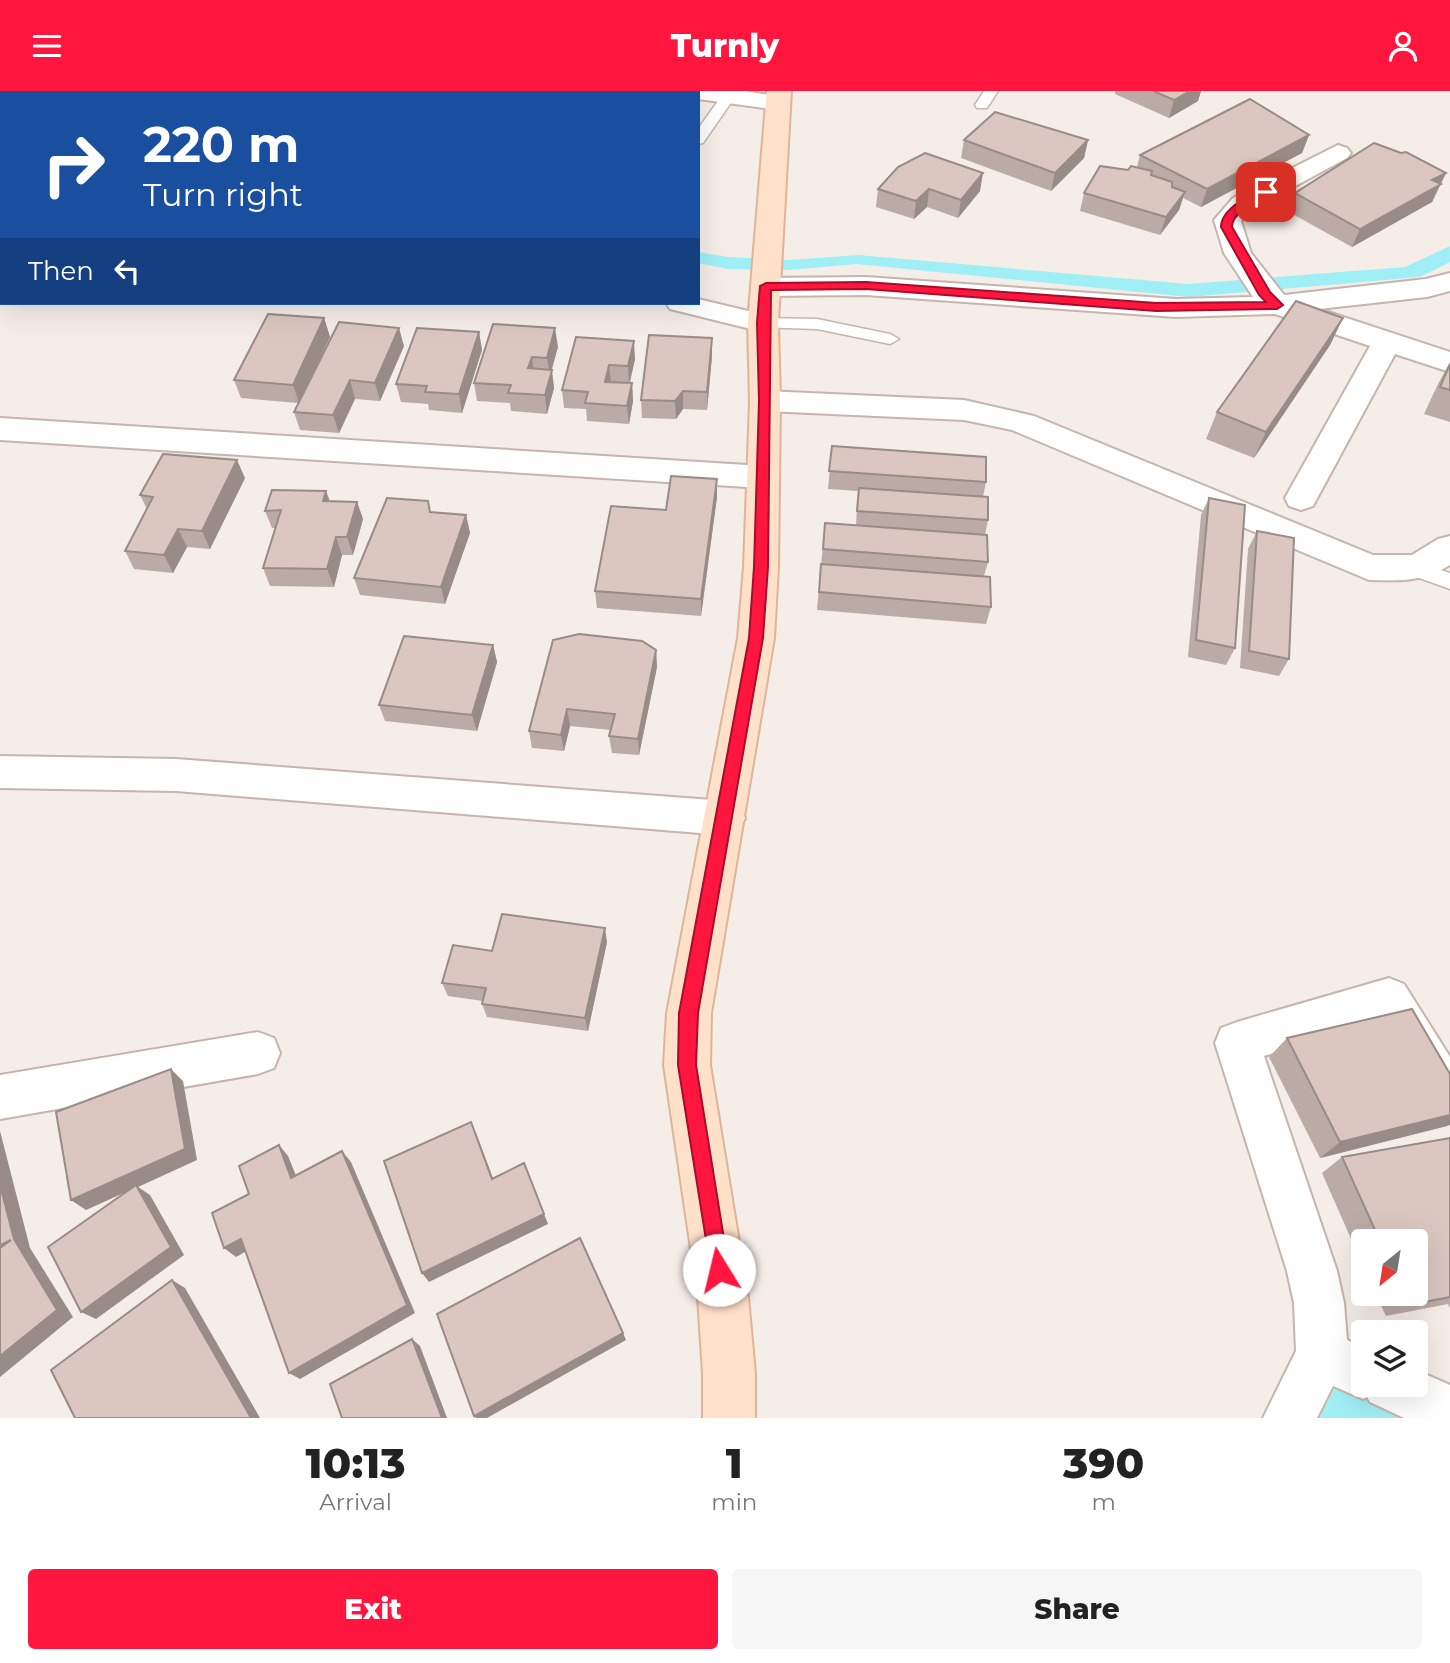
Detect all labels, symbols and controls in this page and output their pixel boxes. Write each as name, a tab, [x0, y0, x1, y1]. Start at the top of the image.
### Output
text: Turnly	[671, 26, 779, 65]
icon: menu	[28, 27, 66, 65]
icon: person	[1384, 27, 1422, 65]
text: 220 m	[143, 115, 299, 174]
icon: right	[28, 119, 119, 210]
pin	[1236, 162, 1296, 222]
icon: arrive	[1247, 173, 1285, 211]
text: Turn right	[143, 175, 303, 214]
icon: left	[108, 252, 146, 290]
text: Then	[28, 255, 94, 287]
north arrow	[1351, 1229, 1428, 1305]
map controls	[1351, 1229, 1428, 1397]
position arrow	[682, 1233, 756, 1307]
button: layers	[1351, 1320, 1428, 1397]
text: 10:13	[306, 1437, 406, 1489]
text: 1	[726, 1437, 743, 1489]
text: 390	[1063, 1437, 1144, 1489]
text: Arrival	[319, 1488, 392, 1516]
text: min	[711, 1488, 757, 1516]
text: m	[1091, 1488, 1116, 1516]
button: Exit	[28, 1569, 718, 1649]
button: Share	[732, 1569, 1422, 1649]

